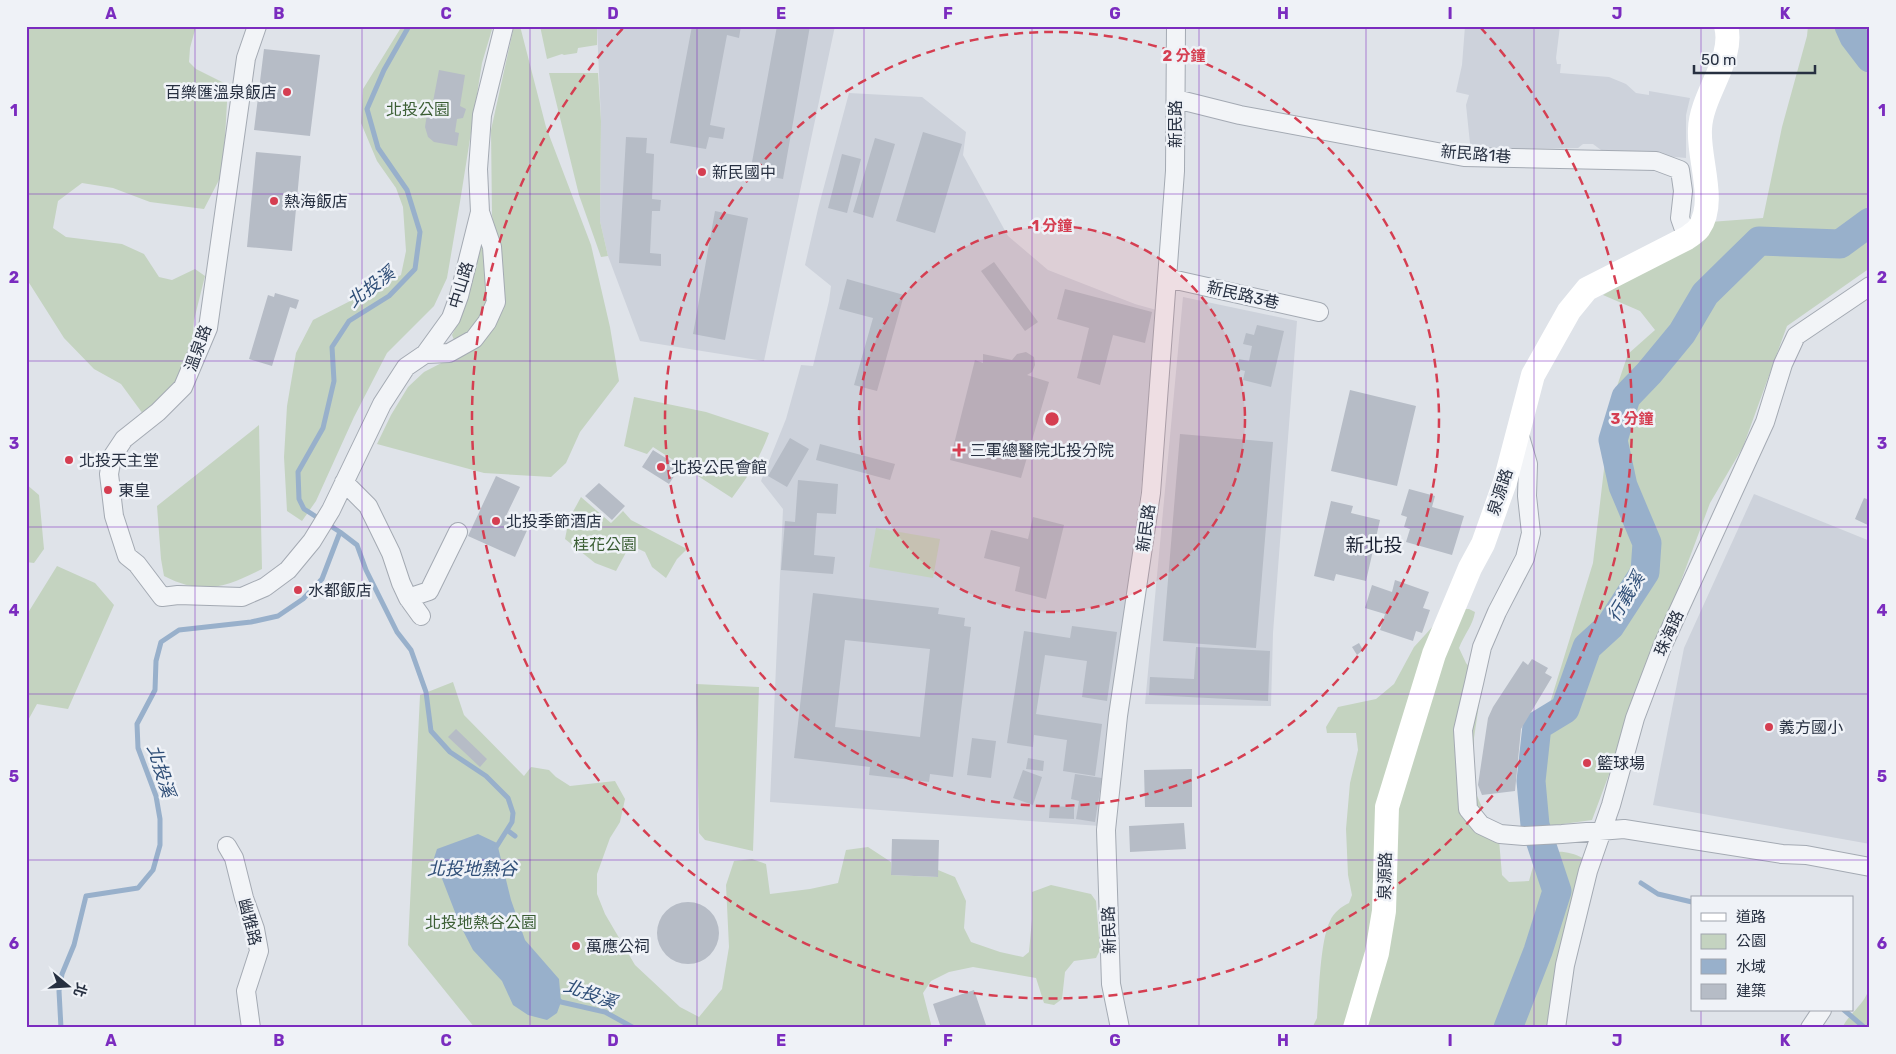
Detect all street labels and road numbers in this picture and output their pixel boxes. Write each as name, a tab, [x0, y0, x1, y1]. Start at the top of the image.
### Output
street label: 新民路	[1166, 100, 1185, 148]
street label: 新民路1巷	[1440, 141, 1512, 167]
street label: 中山路	[445, 259, 477, 311]
street label: 新民路3巷	[1205, 277, 1281, 313]
street label: 溫泉路	[181, 322, 215, 374]
street label: 泉源路	[1484, 466, 1516, 518]
street label: 新民路	[1133, 503, 1159, 553]
street label: 珠海路	[1651, 607, 1687, 659]
street label: 泉源路	[1375, 852, 1395, 900]
street label: 幽雅路	[235, 896, 265, 948]
street label: 新民路	[1099, 906, 1119, 954]

